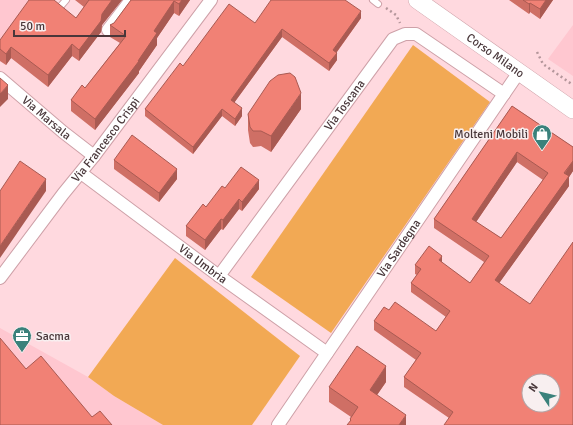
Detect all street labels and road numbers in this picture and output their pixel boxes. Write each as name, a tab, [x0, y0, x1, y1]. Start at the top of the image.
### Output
street label: Corso Milano	[463, 30, 527, 81]
street label: Via Toscana	[321, 77, 369, 134]
street label: Via Marsala	[18, 93, 74, 143]
street label: Via Francesco Crispi	[69, 95, 143, 186]
street label: Via Sardegna	[374, 216, 424, 281]
street label: Via Umbria	[175, 241, 230, 287]

